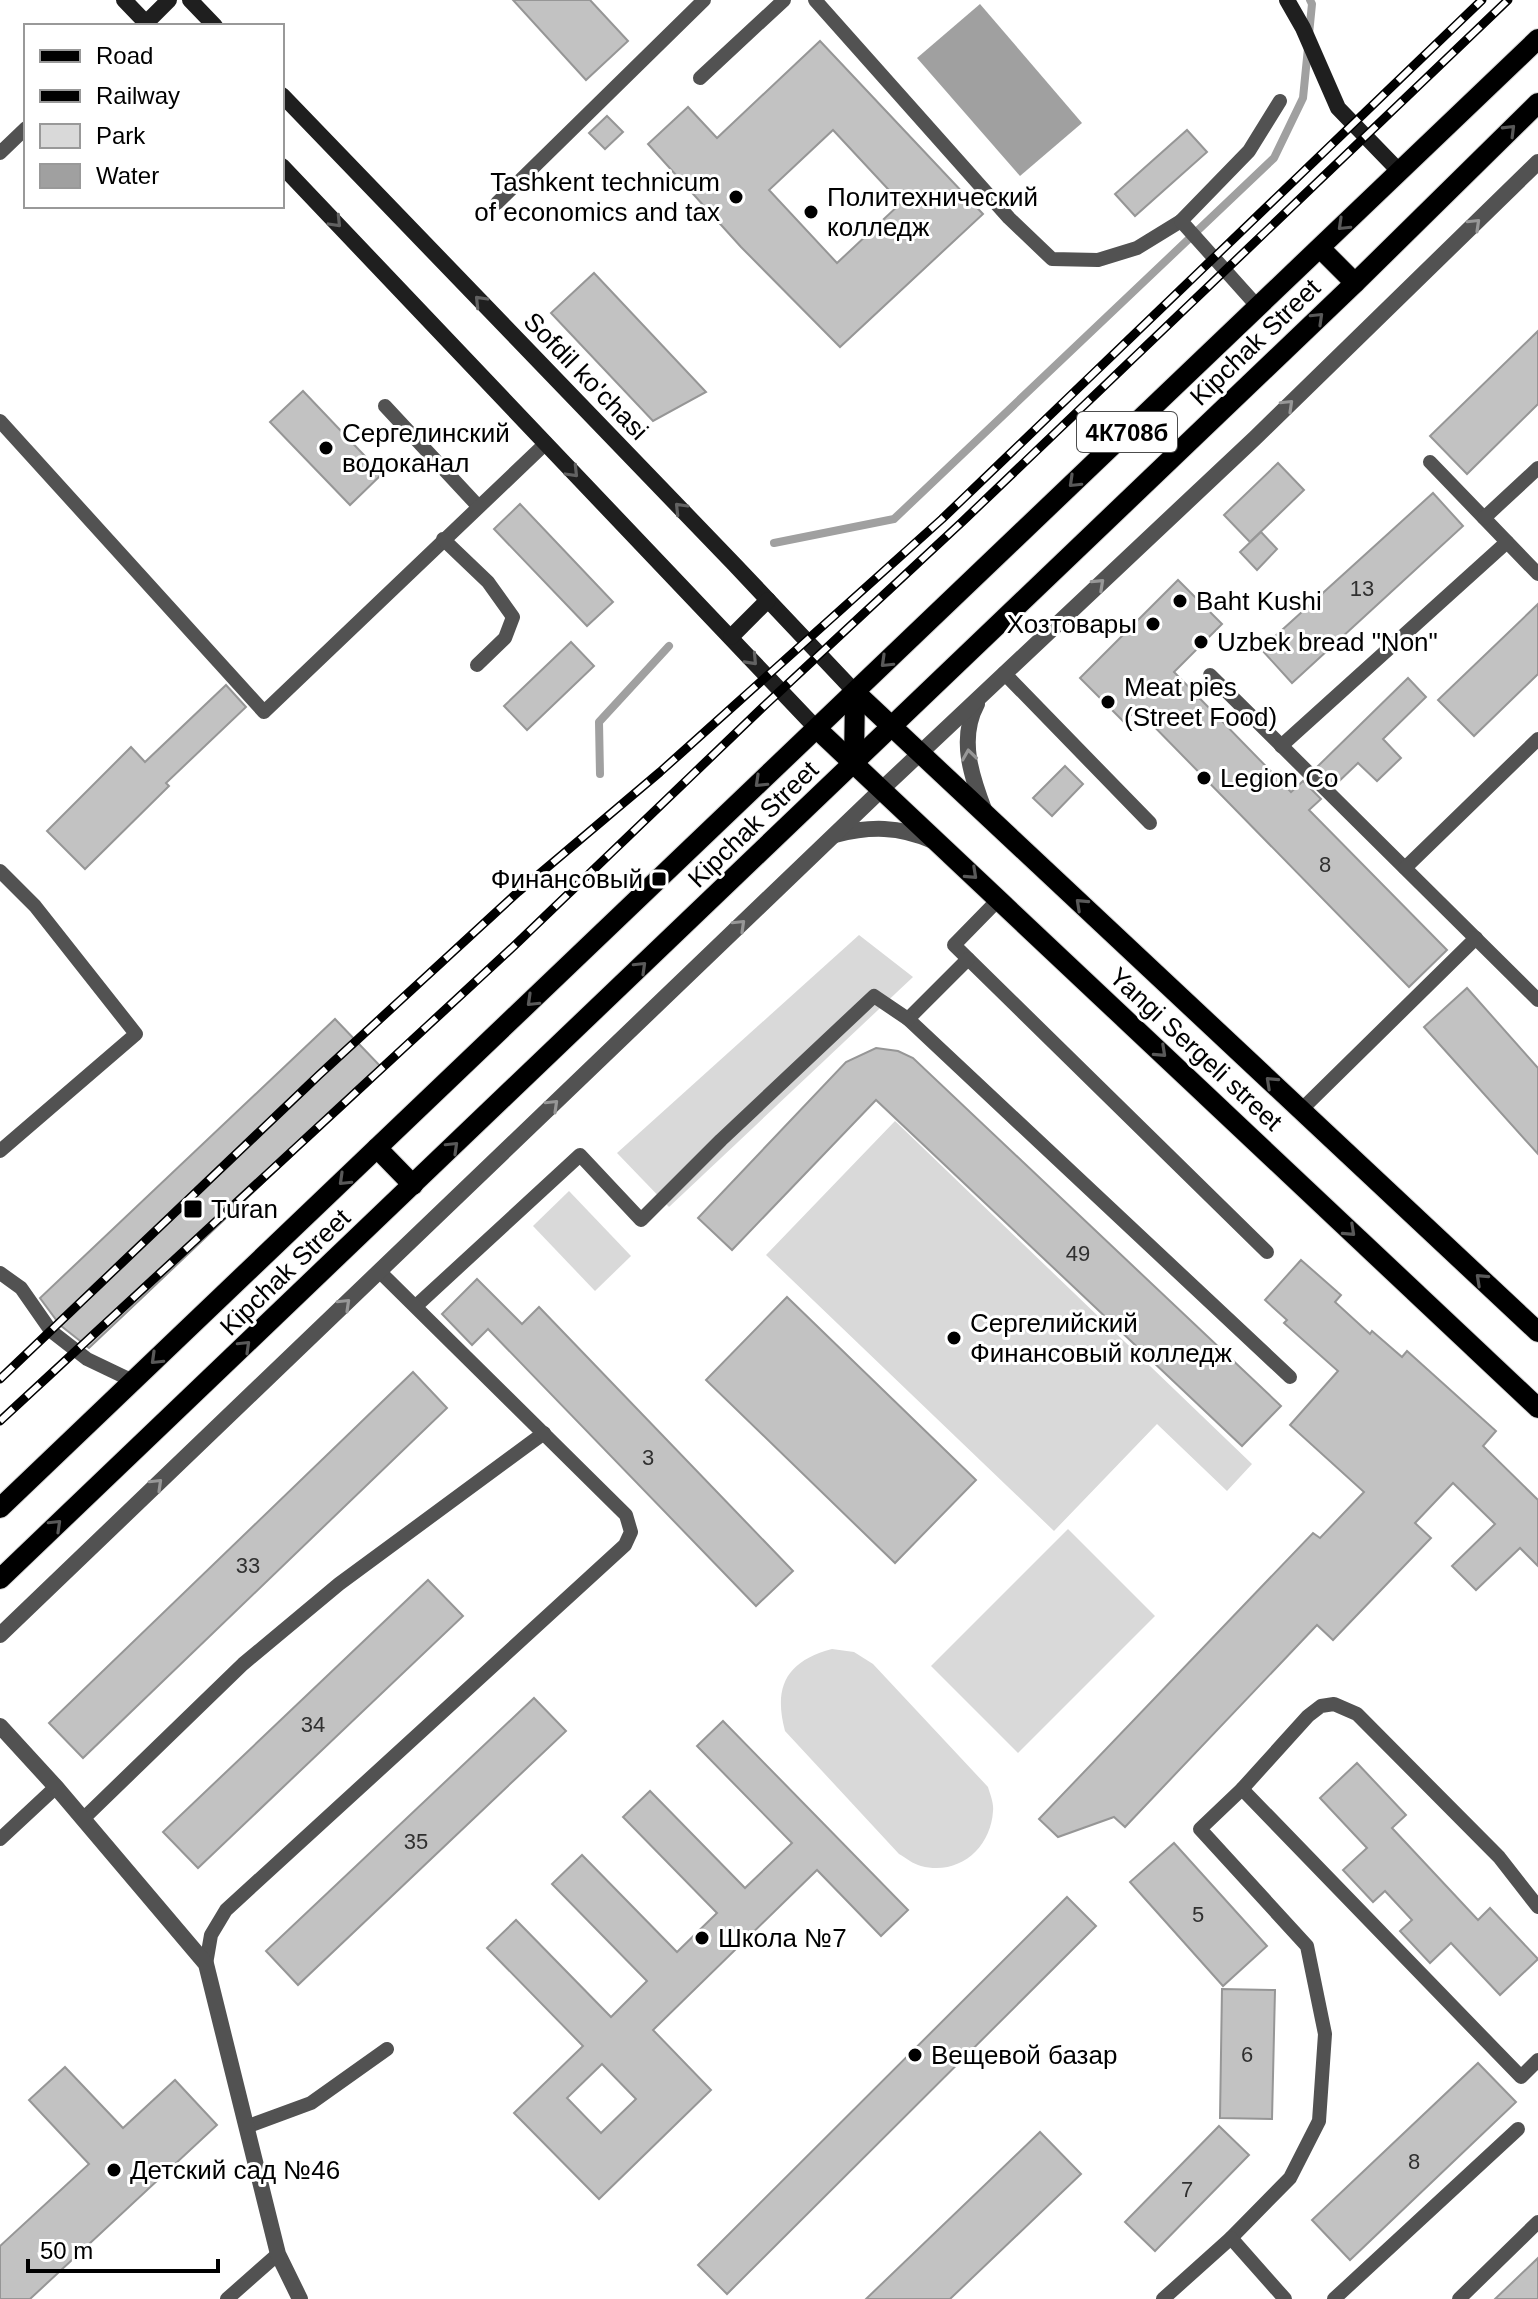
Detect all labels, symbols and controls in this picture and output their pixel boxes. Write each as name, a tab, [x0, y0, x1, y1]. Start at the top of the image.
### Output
legend	[24, 24, 284, 208]
text: Road	[96, 42, 153, 69]
text: Railway	[96, 82, 180, 109]
text: Park	[96, 122, 146, 149]
one-way arrow	[1501, 125, 1515, 140]
text: Water	[96, 162, 159, 189]
place label: Tashkent technicum of economics and tax	[474, 167, 720, 227]
place label: Политехнический колледж	[827, 182, 1038, 242]
marker: Tashkent technicum of economics and tax	[727, 188, 745, 206]
marker: Политехнический колледж	[802, 203, 820, 221]
one-way arrow	[326, 213, 340, 228]
one-way arrow	[1338, 216, 1352, 231]
one-way arrow	[1466, 219, 1480, 233]
street label: Kipchak Street	[1184, 272, 1327, 412]
one-way arrow	[475, 296, 490, 310]
street label: Sofdil ko'chasi	[518, 306, 654, 446]
one-way arrow	[1309, 313, 1323, 328]
one-way arrow	[1279, 400, 1293, 414]
road number: 4К708б	[1077, 412, 1177, 452]
place label: Сергелинский водоканал	[342, 418, 510, 478]
marker: Сергелинский водоканал	[317, 439, 335, 457]
one-way arrow	[564, 462, 578, 477]
one-way arrow	[1069, 473, 1083, 488]
one-way arrow	[675, 503, 690, 517]
house number: 13	[1350, 576, 1374, 601]
one-way arrow	[1090, 578, 1104, 593]
place label: Baht Kushi	[1196, 586, 1322, 616]
marker: Baht Kushi	[1171, 592, 1189, 610]
place label: Хозтовары	[1007, 609, 1137, 639]
marker: Хозтовары	[1144, 615, 1162, 633]
place label: Uzbek bread "Non"	[1217, 627, 1438, 657]
marker: Uzbek bread "Non"	[1192, 633, 1210, 651]
one-way arrow	[743, 651, 758, 665]
one-way arrow	[881, 653, 896, 667]
place label: Meat pies (Street Food)	[1124, 672, 1277, 732]
marker: Meat pies (Street Food)	[1099, 693, 1117, 711]
one-way arrow	[961, 748, 978, 762]
street label: Kipchak Street	[682, 754, 825, 894]
place label: Legion Co	[1220, 763, 1339, 793]
marker: Legion Co	[1195, 769, 1213, 787]
one-way arrow	[755, 773, 770, 787]
house number: 8	[1319, 852, 1331, 877]
place label: Финансовый	[491, 864, 643, 894]
one-way arrow	[963, 864, 977, 879]
marker: Финансовый	[650, 870, 668, 888]
one-way arrow	[1076, 899, 1090, 914]
one-way arrow	[731, 919, 745, 934]
street label: Yangi Sergeli street	[1103, 961, 1289, 1137]
one-way arrow	[632, 962, 646, 977]
one-way arrow	[527, 991, 541, 1006]
one-way arrow	[1152, 1043, 1167, 1057]
one-way arrow	[1266, 1077, 1280, 1091]
one-way arrow	[543, 1100, 558, 1114]
one-way arrow	[444, 1142, 458, 1156]
one-way arrow	[339, 1171, 353, 1185]
place label: Turan	[211, 1194, 278, 1224]
marker: Turan	[182, 1198, 204, 1220]
street label: Kipchak Street	[214, 1202, 357, 1342]
one-way arrow	[1341, 1221, 1356, 1235]
house number: 49	[1066, 1241, 1090, 1266]
one-way arrow	[1476, 1273, 1490, 1288]
one-way arrow	[336, 1299, 350, 1313]
place label: Сергелийский Финансовый колледж	[970, 1308, 1232, 1368]
marker: Сергелийский Финансовый колледж	[945, 1329, 963, 1347]
one-way arrow	[236, 1341, 250, 1355]
one-way arrow	[151, 1350, 165, 1365]
house number: 3	[642, 1445, 654, 1470]
one-way arrow	[148, 1479, 162, 1493]
one-way arrow	[47, 1521, 62, 1535]
house number: 33	[236, 1553, 260, 1578]
house number: 34	[301, 1712, 325, 1737]
house number: 35	[404, 1829, 428, 1854]
house number: 5	[1192, 1902, 1204, 1927]
place label: Школа №7	[718, 1923, 847, 1953]
marker: Школа №7	[693, 1929, 711, 1947]
place label: Вещевой базар	[931, 2040, 1117, 2070]
house number: 6	[1241, 2042, 1253, 2067]
marker: Вещевой базар	[906, 2046, 924, 2064]
house number: 8	[1408, 2149, 1420, 2174]
place label: Детский сад №46	[130, 2155, 340, 2185]
marker: Детский сад №46	[105, 2161, 123, 2179]
house number: 7	[1181, 2177, 1193, 2202]
scale bar	[28, 2223, 218, 2273]
text: 50 m	[40, 2237, 93, 2264]

